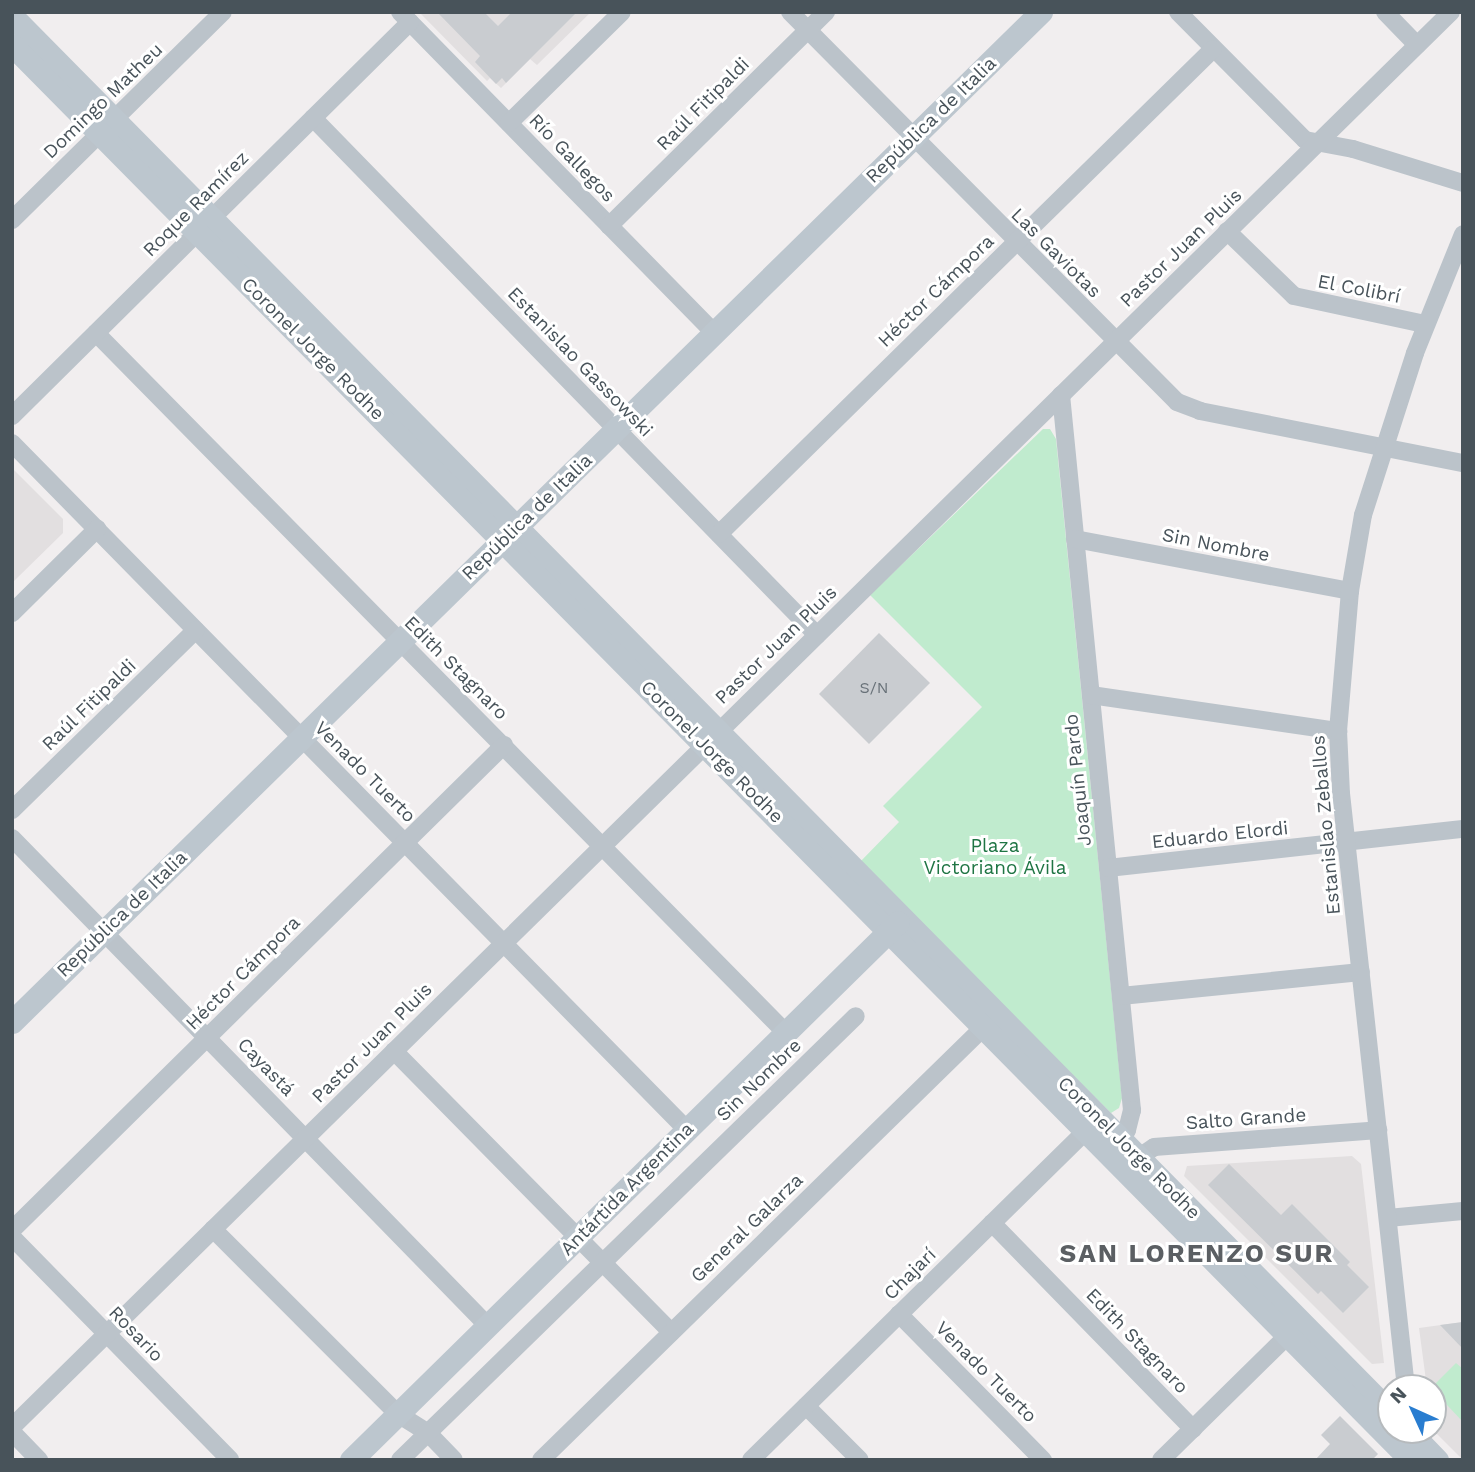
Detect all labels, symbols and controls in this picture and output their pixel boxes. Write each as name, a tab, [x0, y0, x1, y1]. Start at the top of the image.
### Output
street label: Domingo Matheu	[39, 38, 167, 164]
street label: República de Italia	[861, 52, 1001, 188]
street label: Raúl Fitipaldi	[652, 53, 754, 155]
street label: Río Gallegos	[524, 109, 620, 207]
street label: Roque Ramírez	[138, 146, 254, 262]
street label: Pastor Juan Pluis	[1115, 184, 1247, 312]
street label: Las Gaviotas	[1006, 203, 1106, 303]
street label: Héctor Cámpora	[873, 230, 999, 352]
street label: El Colibrí	[1315, 270, 1403, 308]
street label: Coronel Jorge Rodhe	[237, 273, 389, 425]
street label: Estanislao Gassowski	[503, 282, 657, 442]
street label: República de Italia	[457, 449, 597, 585]
street label: Sin Nombre	[1160, 523, 1272, 567]
street label: Pastor Juan Pluis	[710, 581, 842, 709]
street label: Edith Stagnaro	[399, 611, 513, 725]
street label: Raúl Fitipaldi	[37, 654, 141, 756]
street label: Coronel Jorge Rodhe	[636, 676, 788, 828]
house number: S/N	[860, 678, 888, 698]
street label: Joaquín Pardo	[1060, 713, 1096, 847]
street label: Venado Tuerto	[309, 716, 421, 828]
street label: Estanislao Zeballos	[1307, 734, 1345, 916]
street label: Eduardo Elordi	[1151, 816, 1289, 854]
park label: Plaza Victoriano Ávila	[923, 835, 1067, 879]
street label: República de Italia	[52, 846, 192, 982]
street label: Héctor Cámpora	[181, 911, 305, 1035]
street label: Pastor Juan Pluis	[307, 978, 437, 1108]
street label: Cayastá	[233, 1033, 299, 1101]
street label: Sin Nombre	[712, 1034, 806, 1126]
street label: Coronel Jorge Rodhe	[1053, 1072, 1205, 1224]
street label: Salto Grande	[1185, 1103, 1307, 1135]
street label: Antártida Argentina	[555, 1117, 699, 1261]
street label: General Galarza	[686, 1168, 808, 1288]
district label: SAN LORENZO SUR	[1061, 1238, 1333, 1270]
street label: Chajarí	[879, 1243, 941, 1305]
street label: Edith Stagnaro	[1081, 1284, 1193, 1398]
street label: Rosario	[104, 1301, 168, 1367]
street label: Venado Tuerto	[930, 1316, 1042, 1428]
north arrow	[1377, 1374, 1447, 1444]
text: N	[1385, 1382, 1411, 1408]

